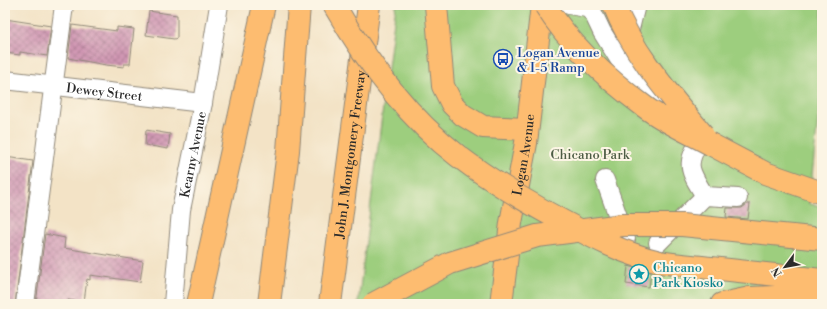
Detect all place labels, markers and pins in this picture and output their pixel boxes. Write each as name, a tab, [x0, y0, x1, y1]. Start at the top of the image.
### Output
place label: Logan Avenue & I-5 Ramp	[517, 45, 600, 76]
bus stop icon: Logan Avenue & I-5 Ramp	[492, 48, 514, 70]
place label: Chicano Park Kiosko	[653, 260, 723, 291]
place icon: Chicano Park Kiosko	[628, 263, 650, 285]

